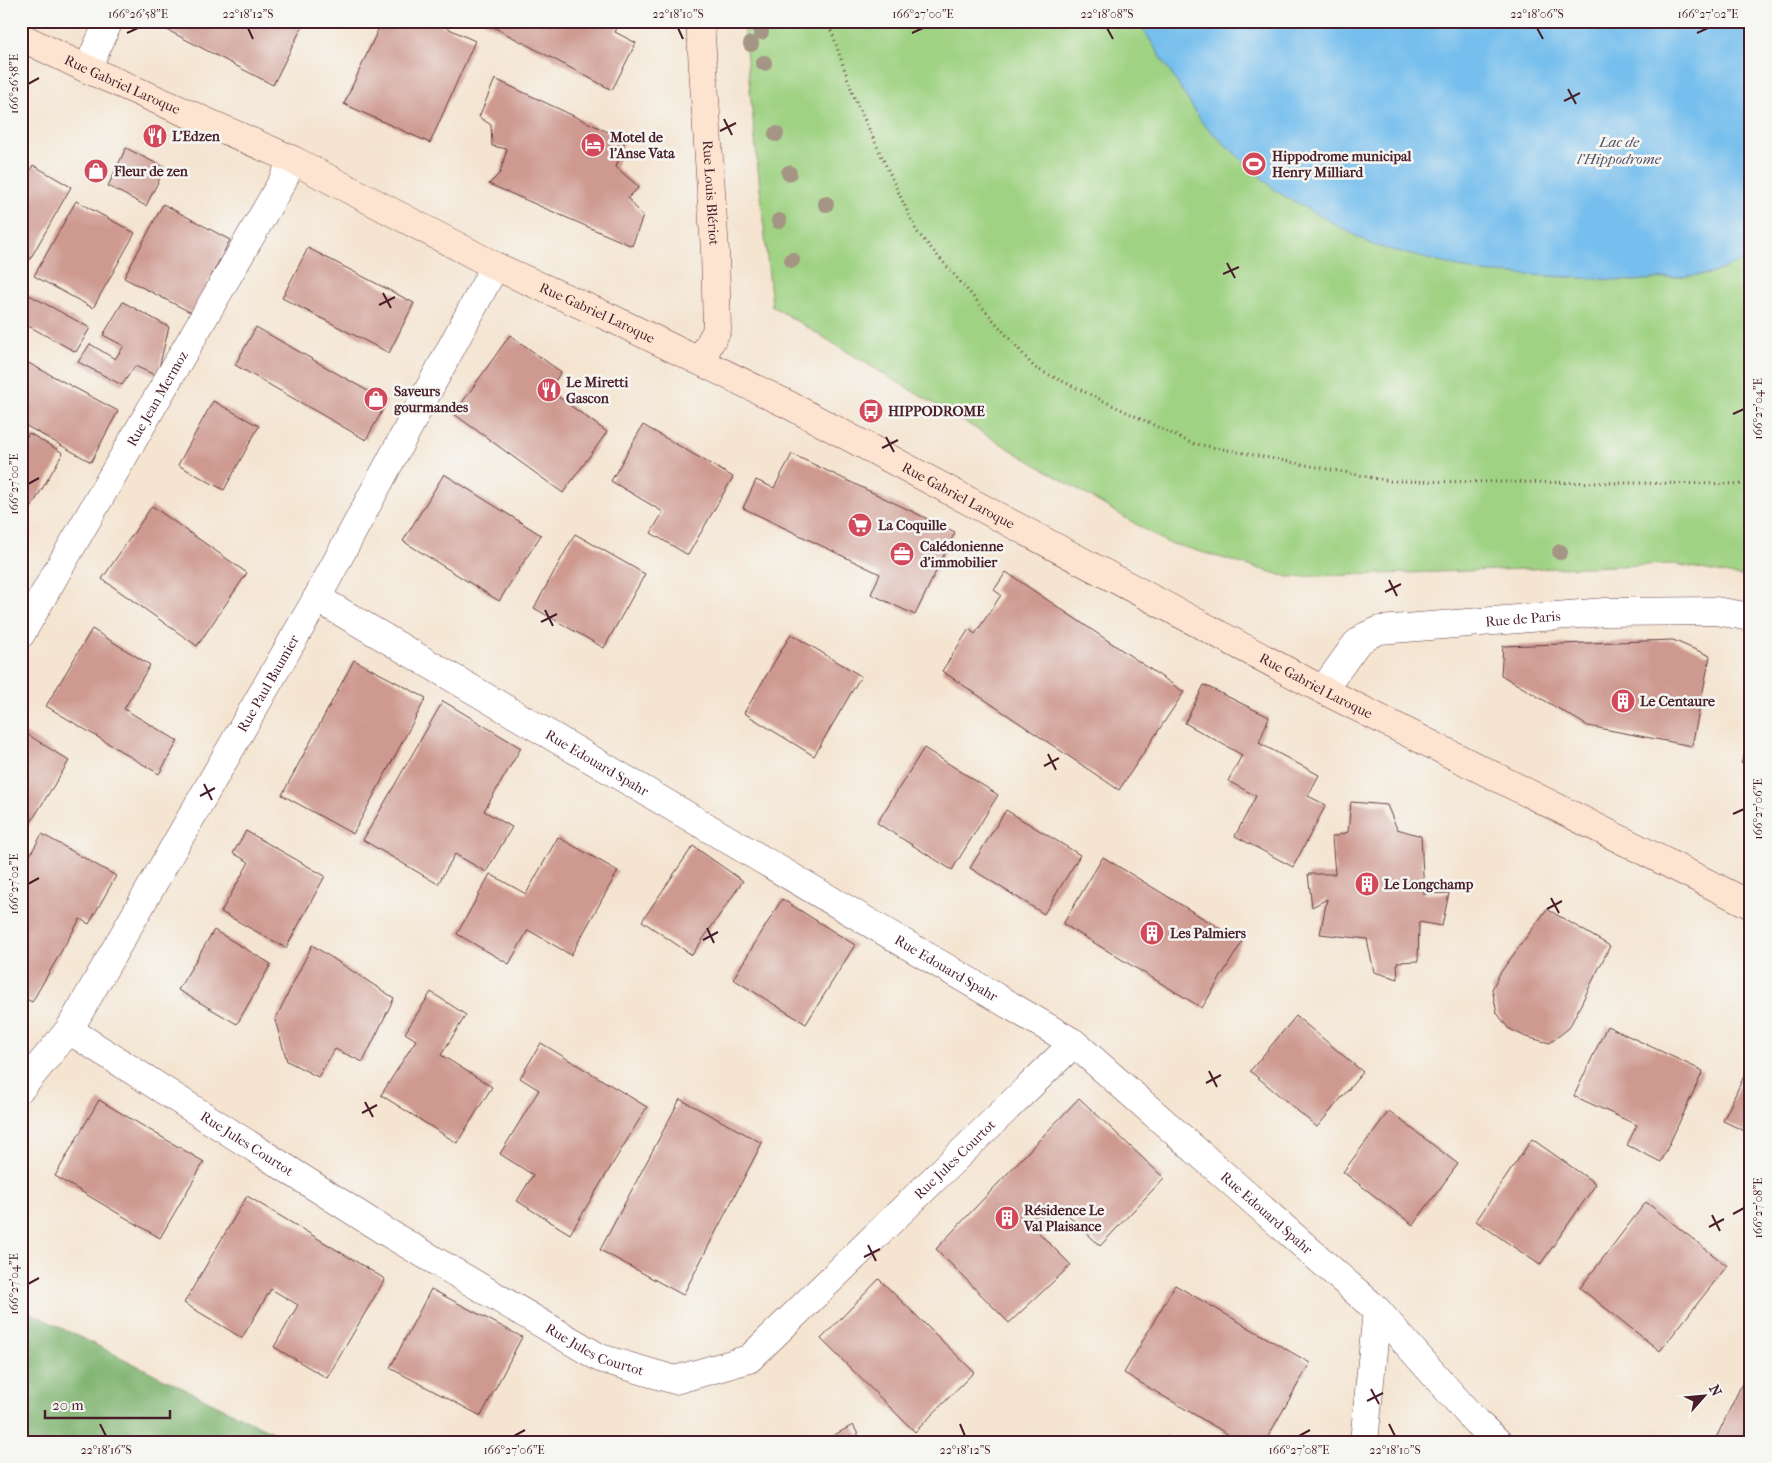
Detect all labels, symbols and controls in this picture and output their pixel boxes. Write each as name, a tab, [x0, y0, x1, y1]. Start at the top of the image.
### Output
text: 166°26'58"E	[108, 7, 168, 21]
text: 22°18'12"S	[223, 7, 273, 21]
text: 22°18'10"S	[652, 7, 704, 21]
text: 166°27'00"E	[892, 7, 954, 21]
text: 22°18'08"S	[1080, 7, 1134, 21]
text: 22°18'06"S	[1510, 7, 1564, 21]
text: 166°27'02"E	[1678, 7, 1738, 21]
street label: Rue Gabriel Laroque	[62, 51, 183, 118]
text: 166°26'58"E	[7, 54, 21, 114]
restaurant icon: L'Edzen	[142, 123, 168, 149]
place label: L'Edzen	[172, 128, 221, 145]
place label: Motel de l'Anse Vata	[609, 129, 675, 162]
hotel icon: Motel de l'Anse Vata	[580, 132, 606, 158]
water label: Lac de l'Hippodrome	[1576, 133, 1662, 168]
street label: Rue Louis Blériot	[699, 140, 723, 246]
place label: Hippodrome municipal Henry Milliard	[1272, 148, 1412, 181]
sports icon: Hippodrome municipal Henry Milliard	[1241, 151, 1267, 177]
shop icon: Fleur de zen	[83, 158, 109, 184]
place label: Fleur de zen	[113, 163, 189, 180]
street label: Rue Gabriel Laroque	[537, 279, 658, 347]
street label: Rue Jean Mermoz	[123, 348, 192, 450]
place label: Le Miretti Gascon	[566, 374, 629, 407]
restaurant icon: Le Miretti Gascon	[536, 377, 562, 403]
text: 166°27'04"E	[1751, 378, 1765, 440]
place label: Saveurs gourmandes	[394, 383, 469, 416]
shop icon: Saveurs gourmandes	[363, 386, 389, 412]
bus stop icon: HIPPODROME	[858, 398, 884, 424]
place label: HIPPODROME	[888, 403, 985, 420]
text: 166°27'00"E	[7, 453, 21, 515]
street label: Rue Gabriel Laroque	[899, 459, 1018, 533]
supermarket icon: La Coquille	[847, 512, 873, 538]
place label: La Coquille	[878, 517, 946, 534]
place label: Calédonienne d'immobilier	[920, 538, 1003, 571]
office icon: Calédonienne d'immobilier	[889, 541, 915, 567]
street label: Rue de Paris	[1485, 608, 1561, 631]
street label: Rue Paul Baumier	[234, 632, 303, 735]
street label: Rue Gabriel Laroque	[1256, 650, 1375, 722]
building icon: Le Centaure	[1610, 688, 1636, 714]
place label: Le Centaure	[1640, 693, 1715, 710]
street label: Rue Edouard Spahr	[542, 726, 652, 800]
text: 166°27'06"E	[1751, 778, 1765, 840]
text: 166°27'02"E	[7, 854, 21, 914]
building icon: Le Longchamp	[1354, 871, 1380, 897]
place label: Le Longchamp	[1384, 876, 1474, 893]
building icon: Les Palmiers	[1139, 920, 1165, 946]
place label: Les Palmiers	[1170, 925, 1247, 942]
street label: Rue Edouard Spahr	[891, 931, 1001, 1005]
street label: Rue Jules Courtot	[197, 1108, 296, 1180]
street label: Rue Jules Courtot	[911, 1116, 999, 1203]
street label: Rue Edouard Spahr	[1217, 1168, 1316, 1258]
text: 166°27'08"E	[1751, 1178, 1765, 1238]
place label: Résidence Le Val Plaisance	[1023, 1202, 1104, 1235]
building icon: Résidence Le Val Plaisance	[994, 1205, 1020, 1231]
text: 166°27'04"E	[7, 1253, 21, 1315]
street label: Rue Jules Courtot	[542, 1320, 646, 1379]
north arrow	[1680, 1370, 1730, 1420]
text: N	[1705, 1382, 1725, 1399]
scale bar	[45, 1388, 170, 1420]
text: 20 m	[52, 1396, 84, 1414]
text: 22°18'16"S	[80, 1443, 132, 1457]
text: 166°27'06"E	[483, 1443, 545, 1457]
text: 22°18'12"S	[940, 1443, 990, 1457]
text: 166°27'08"E	[1269, 1443, 1329, 1457]
text: 22°18'10"S	[1369, 1443, 1421, 1457]

